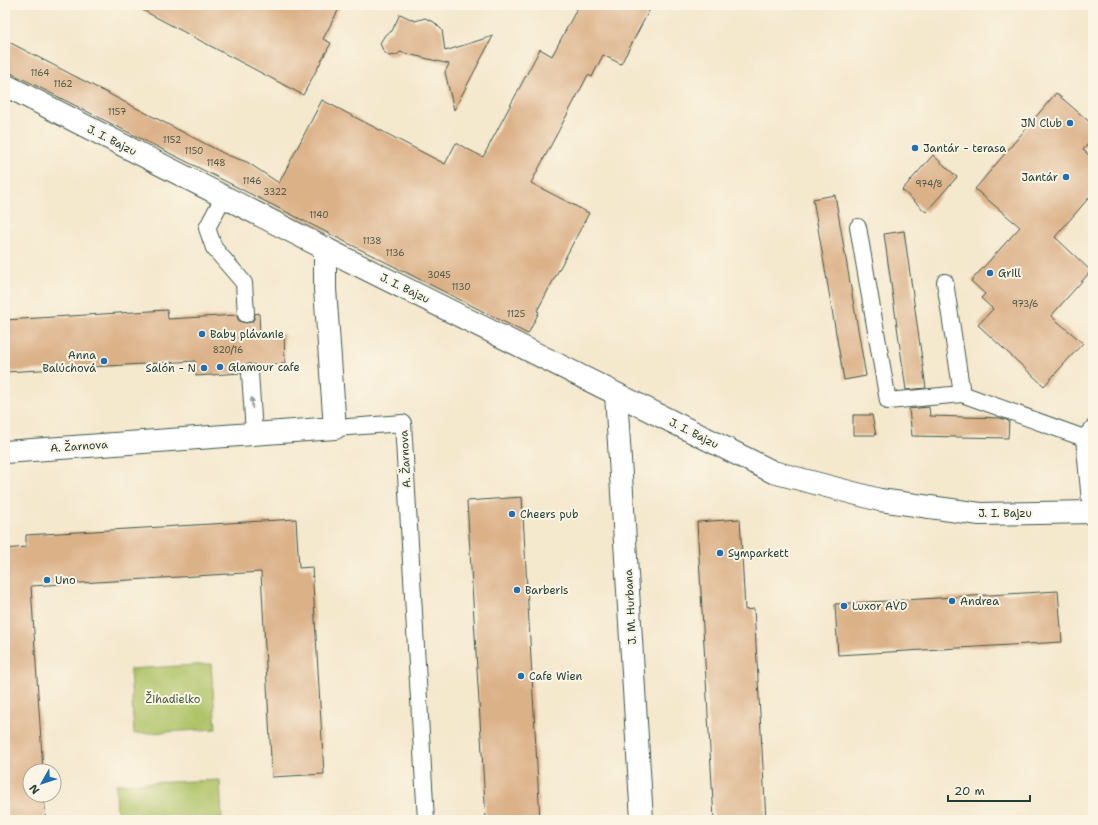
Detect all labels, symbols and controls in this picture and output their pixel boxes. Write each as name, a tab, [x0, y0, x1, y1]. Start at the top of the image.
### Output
house number: 1164	[30, 67, 50, 79]
house number: 1162	[54, 78, 72, 90]
house number: 1157	[108, 106, 126, 118]
place label: JN Club	[1021, 116, 1062, 131]
marker: JN Club	[1065, 118, 1075, 128]
street label: J. I. Bajzu	[85, 122, 139, 159]
house number: 1152	[163, 134, 181, 146]
place label: Jantár - terasa	[923, 141, 1006, 156]
marker: Jantár - terasa	[910, 143, 920, 153]
house number: 1150	[185, 145, 203, 157]
house number: 1148	[206, 157, 226, 169]
place label: Jantár	[1022, 170, 1058, 185]
marker: Jantár	[1061, 172, 1071, 182]
house number: 1146	[242, 175, 262, 187]
house number: 974/8	[915, 178, 943, 190]
house number: 3322	[263, 186, 287, 198]
house number: 1140	[309, 209, 329, 221]
house number: 1138	[362, 235, 382, 247]
house number: 1136	[385, 247, 405, 259]
place label: Grill	[998, 266, 1021, 281]
marker: Grill	[985, 268, 995, 278]
house number: 3045	[427, 269, 451, 281]
street label: J. I. Bajzu	[377, 270, 432, 307]
house number: 1130	[451, 281, 471, 293]
house number: 973/6	[1012, 298, 1038, 310]
house number: 1125	[507, 308, 525, 320]
place label: Baby plávanie	[210, 327, 284, 342]
marker: Baby plávanie	[197, 329, 207, 339]
house number: 820/16	[213, 344, 243, 356]
place label: Anna Balúchová	[42, 348, 96, 376]
marker: Anna Balúchová	[99, 356, 109, 366]
place label: Glamour cafe	[228, 360, 300, 375]
place label: Salón - N	[146, 361, 196, 376]
marker: Glamour cafe	[215, 362, 225, 372]
marker: Salón - N	[199, 363, 209, 373]
one-way arrow	[248, 397, 255, 409]
street label: J. I. Bajzu	[667, 415, 721, 452]
street label: A. Žarnova	[395, 430, 415, 488]
street label: A. Žarnova	[50, 436, 109, 456]
street label: J. I. Bajzu	[978, 506, 1032, 521]
place label: Cheers pub	[520, 507, 578, 522]
marker: Cheers pub	[507, 509, 517, 519]
place label: Symparkett	[728, 546, 789, 561]
marker: Symparkett	[715, 548, 725, 558]
street label: J. M. Hurbana	[621, 569, 640, 645]
place label: Uno	[55, 573, 76, 588]
marker: Uno	[42, 575, 52, 585]
place label: Barberis	[525, 583, 569, 598]
marker: Barberis	[512, 585, 522, 595]
place label: Andrea	[960, 594, 999, 609]
marker: Andrea	[947, 596, 957, 606]
place label: Luxor AVD	[852, 599, 907, 614]
marker: Luxor AVD	[839, 601, 849, 611]
place label: Cafe Wien	[529, 669, 583, 684]
marker: Cafe Wien	[516, 671, 526, 681]
park label: Žihadielko	[146, 691, 201, 707]
north arrow	[22, 763, 62, 803]
scale bar	[948, 777, 1030, 803]
text: N	[26, 781, 43, 797]
text: 20 m	[954, 783, 985, 799]

